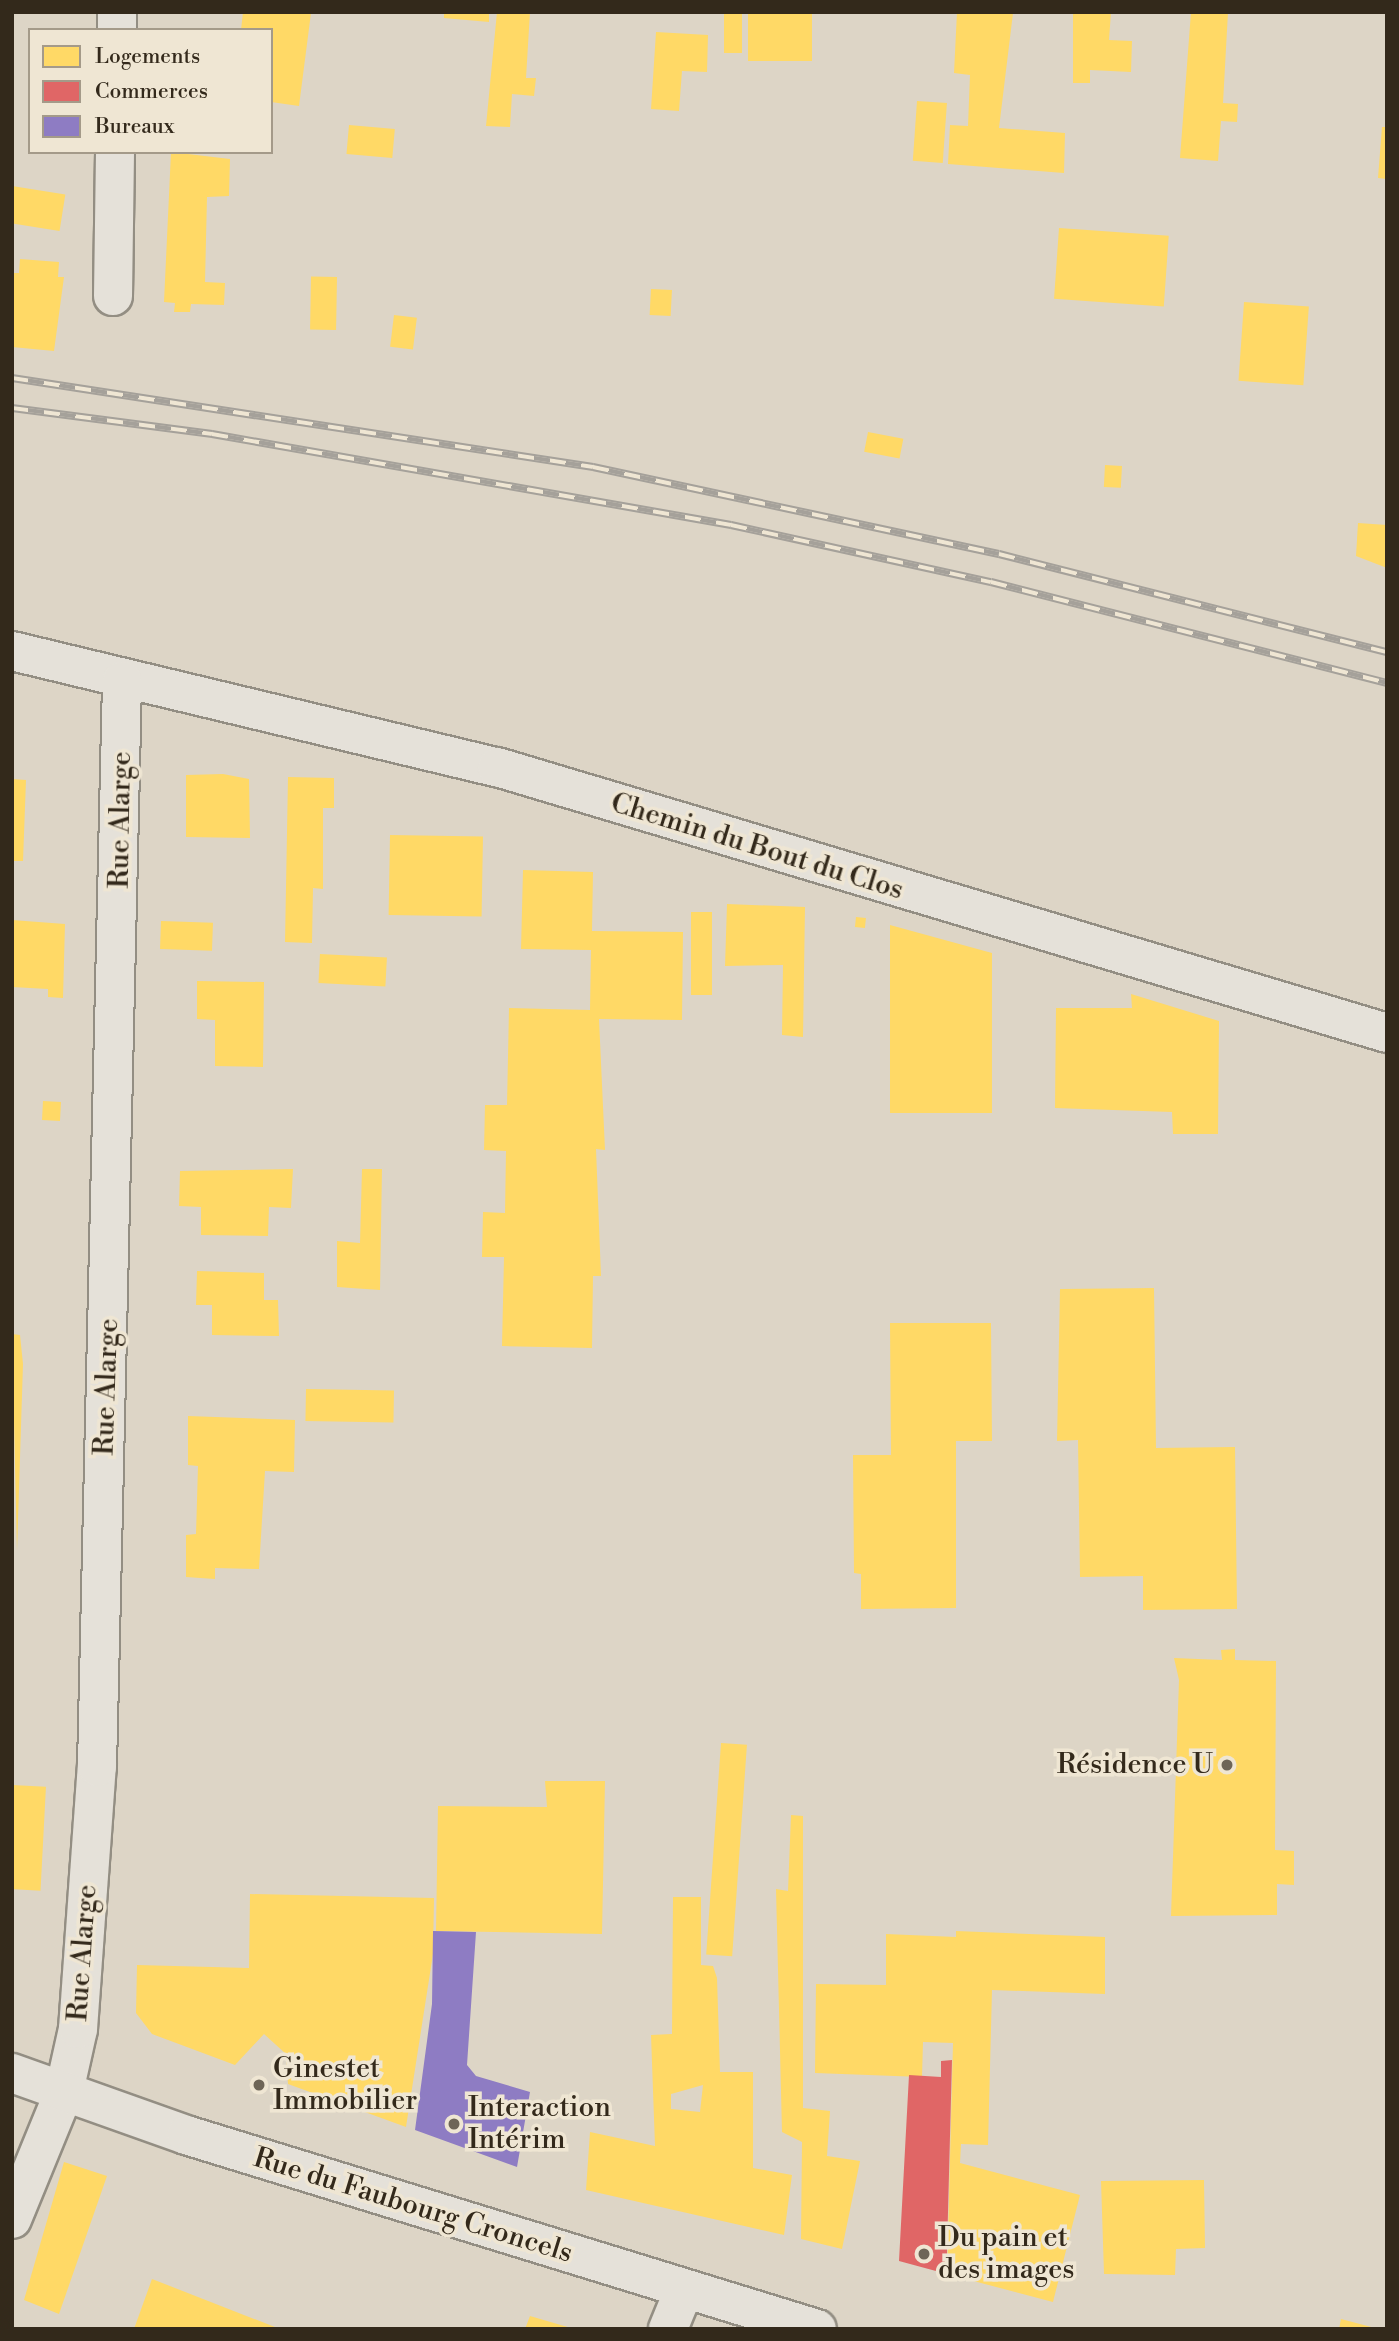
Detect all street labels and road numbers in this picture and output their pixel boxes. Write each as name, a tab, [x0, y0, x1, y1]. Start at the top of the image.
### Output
street label: Rue Alarge	[103, 751, 139, 889]
street label: Chemin du Bout du Clos	[607, 786, 907, 908]
street label: Rue Alarge	[88, 1318, 126, 1456]
street label: Rue Alarge	[61, 1883, 105, 2023]
street label: Rue du Faubourg Croncels	[250, 2141, 576, 2271]

